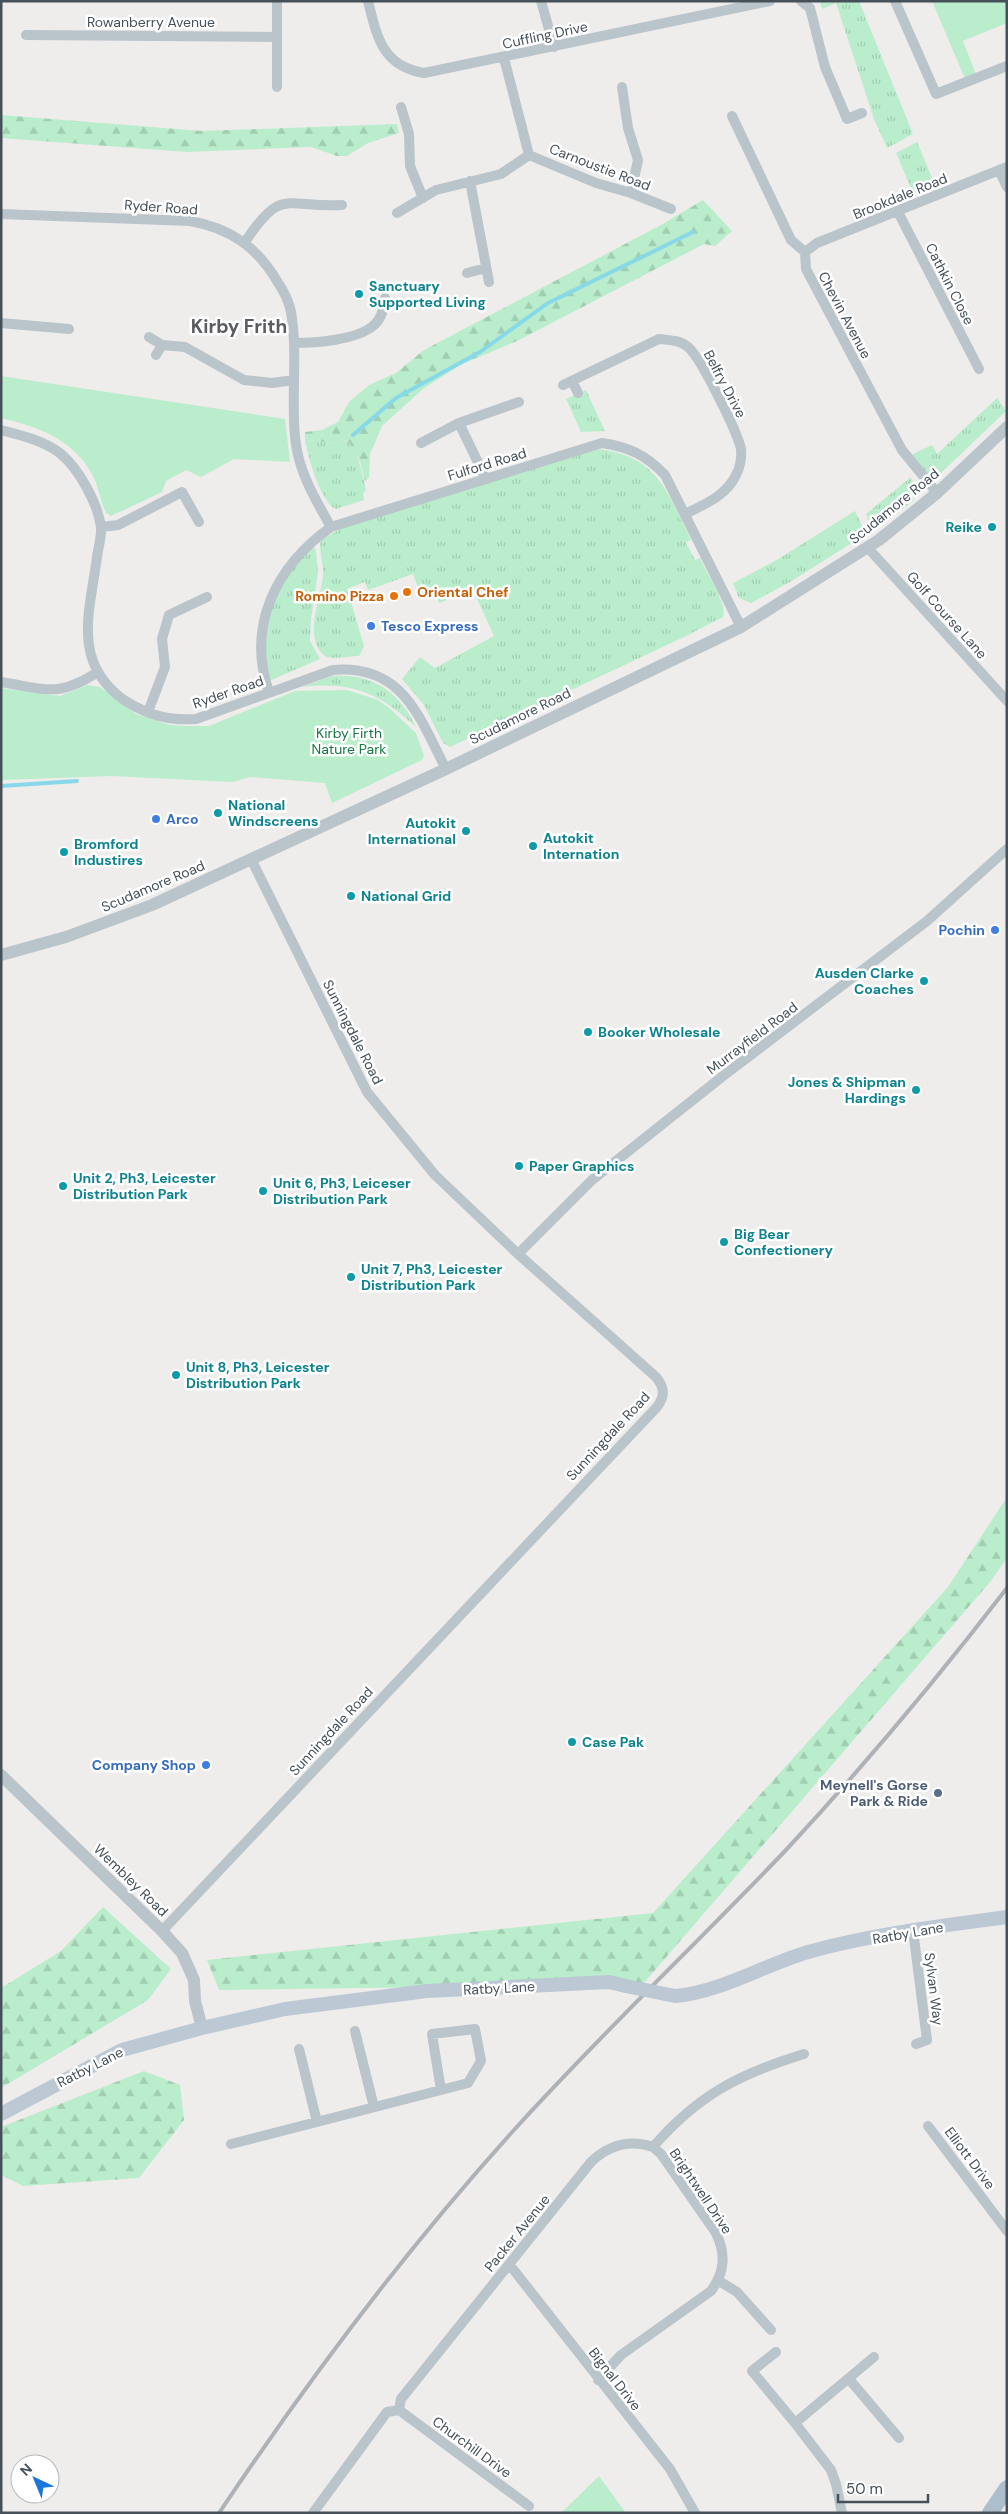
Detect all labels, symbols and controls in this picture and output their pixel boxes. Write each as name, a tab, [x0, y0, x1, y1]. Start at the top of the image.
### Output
street label: Rowanberry Avenue	[87, 13, 215, 31]
street label: Cuffling Drive	[501, 17, 589, 53]
street label: Carnoustie Road	[547, 139, 653, 195]
street label: Brookdale Road	[850, 169, 950, 223]
street label: Ryder Road	[124, 195, 198, 219]
street label: Cathkin Close	[922, 240, 978, 328]
street label: Chevin Avenue	[815, 268, 875, 362]
place label: Sanctuary Supported Living	[369, 277, 486, 311]
marker: Sanctuary Supported Living	[353, 288, 365, 300]
district label: Kirby Frith	[191, 314, 287, 339]
street label: Belfry Drive	[700, 347, 750, 421]
street label: Fulford Road	[445, 443, 529, 485]
street label: Scudamore Road	[845, 464, 943, 548]
place label: Reike	[945, 518, 982, 536]
marker: Reike	[986, 521, 998, 533]
street label: Golf Course Lane	[903, 567, 991, 663]
place label: Oriental Chef	[417, 583, 509, 601]
marker: Oriental Chef	[401, 586, 413, 598]
place label: Romino Pizza	[295, 587, 384, 605]
marker: Romino Pizza	[388, 590, 400, 602]
place label: Tesco Express	[381, 617, 479, 635]
marker: Tesco Express	[365, 620, 377, 632]
street label: Ryder Road	[190, 671, 266, 713]
street label: Scudamore Road	[466, 684, 574, 748]
park label: Kirby Firth Nature Park	[312, 724, 386, 758]
place label: National Windscreens	[228, 796, 318, 830]
marker: National Windscreens	[212, 807, 224, 819]
place label: Arco	[166, 810, 199, 828]
marker: Arco	[150, 813, 162, 825]
place label: Autokit International	[368, 814, 456, 848]
marker: Autokit International	[460, 825, 472, 837]
place label: Autokit Internation	[543, 829, 619, 863]
place label: Bromford Industires	[74, 835, 143, 869]
marker: Autokit Internation	[527, 840, 539, 852]
marker: Bromford Industires	[58, 846, 70, 858]
street label: Scudamore Road	[99, 856, 207, 916]
place label: National Grid	[361, 887, 451, 905]
marker: National Grid	[345, 890, 357, 902]
place label: Pochin	[939, 921, 985, 939]
marker: Pochin	[989, 924, 1001, 936]
place label: Ausden Clarke Coaches	[815, 964, 914, 998]
marker: Ausden Clarke Coaches	[918, 975, 930, 987]
street label: Sunningdale Road	[319, 977, 387, 1087]
street label: Murrayfield Road	[703, 998, 801, 1078]
place label: Booker Wholesale	[598, 1023, 720, 1041]
marker: Booker Wholesale	[582, 1026, 594, 1038]
place label: Jones & Shipman Hardings	[788, 1073, 906, 1107]
marker: Jones & Shipman Hardings	[910, 1084, 922, 1096]
place label: Paper Graphics	[529, 1157, 634, 1175]
marker: Paper Graphics	[513, 1160, 525, 1172]
place label: Unit 2, Ph3, Leicester Distribution Park	[73, 1169, 216, 1203]
place label: Unit 6, Ph3, Leiceser Distribution Park	[273, 1174, 411, 1208]
marker: Unit 2, Ph3, Leicester Distribution Park	[57, 1180, 69, 1192]
marker: Unit 6, Ph3, Leiceser Distribution Park	[257, 1185, 269, 1197]
place label: Big Bear Confectionery	[734, 1225, 833, 1259]
marker: Big Bear Confectionery	[718, 1236, 730, 1248]
place label: Unit 7, Ph3, Leicester Distribution Park	[361, 1260, 503, 1294]
marker: Unit 7, Ph3, Leicester Distribution Park	[345, 1271, 357, 1283]
place label: Unit 8, Ph3, Leicester Distribution Park	[186, 1358, 330, 1392]
marker: Unit 8, Ph3, Leicester Distribution Park	[170, 1369, 182, 1381]
street label: Sunningdale Road	[562, 1388, 654, 1484]
street label: Sunningdale Road	[285, 1683, 377, 1779]
place label: Case Pak	[582, 1733, 644, 1751]
marker: Case Pak	[566, 1736, 578, 1748]
place label: Company Shop	[92, 1756, 196, 1774]
marker: Company Shop	[200, 1759, 212, 1771]
place label: Meynell's Gorse Park & Ride	[820, 1776, 928, 1810]
marker: Meynell's Gorse Park & Ride	[932, 1787, 944, 1799]
street label: Wembley Road	[90, 1840, 172, 1920]
street label: Ratby Lane	[871, 1918, 945, 1948]
street label: Sylvan Way	[921, 1951, 947, 2027]
street label: Ratby Lane	[463, 1977, 535, 1999]
street label: Ratby Lane	[54, 2043, 126, 2091]
street label: Elliott Drive	[941, 2123, 999, 2193]
street label: Brightwell Drive	[666, 2145, 736, 2237]
street label: Packer Avenue	[480, 2191, 554, 2275]
street label: Bignal Drive	[585, 2344, 645, 2414]
street label: Churchill Drive	[429, 2412, 515, 2482]
north arrow	[10, 2454, 60, 2504]
text: N	[16, 2460, 36, 2480]
scale bar	[838, 2472, 928, 2504]
text: 50 m	[846, 2479, 883, 2499]

